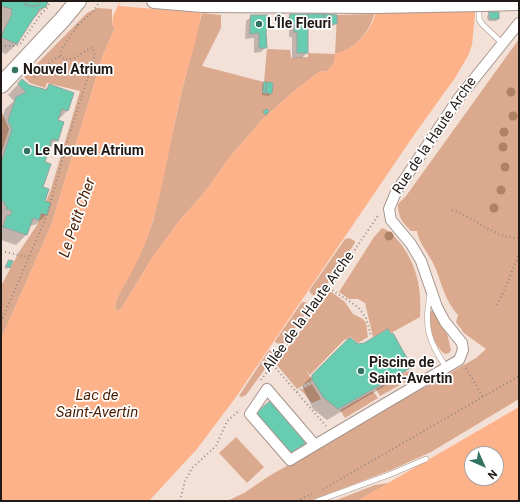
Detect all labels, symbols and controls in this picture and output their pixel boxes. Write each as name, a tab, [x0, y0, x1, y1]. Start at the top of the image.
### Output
place label: L'Île Fleuri	[267, 16, 331, 32]
marker: L'Île Fleuri	[254, 19, 264, 29]
place label: Nouvel Atrium	[23, 62, 113, 78]
marker: Nouvel Atrium	[10, 65, 20, 75]
street label: Rue de la Haute Arche	[390, 74, 480, 198]
place label: Le Nouvel Atrium	[35, 143, 144, 159]
marker: Le Nouvel Atrium	[22, 146, 32, 156]
water label: Le Petit Cher	[56, 176, 100, 260]
street label: Allée de la Haute Arche	[260, 249, 358, 375]
place label: Piscine de Saint-Avertin	[369, 355, 452, 388]
marker: Piscine de Saint-Avertin	[356, 366, 366, 376]
water label: Lac de Saint-Avertin	[56, 387, 138, 422]
north arrow	[464, 446, 504, 486]
text: N	[485, 467, 499, 481]

